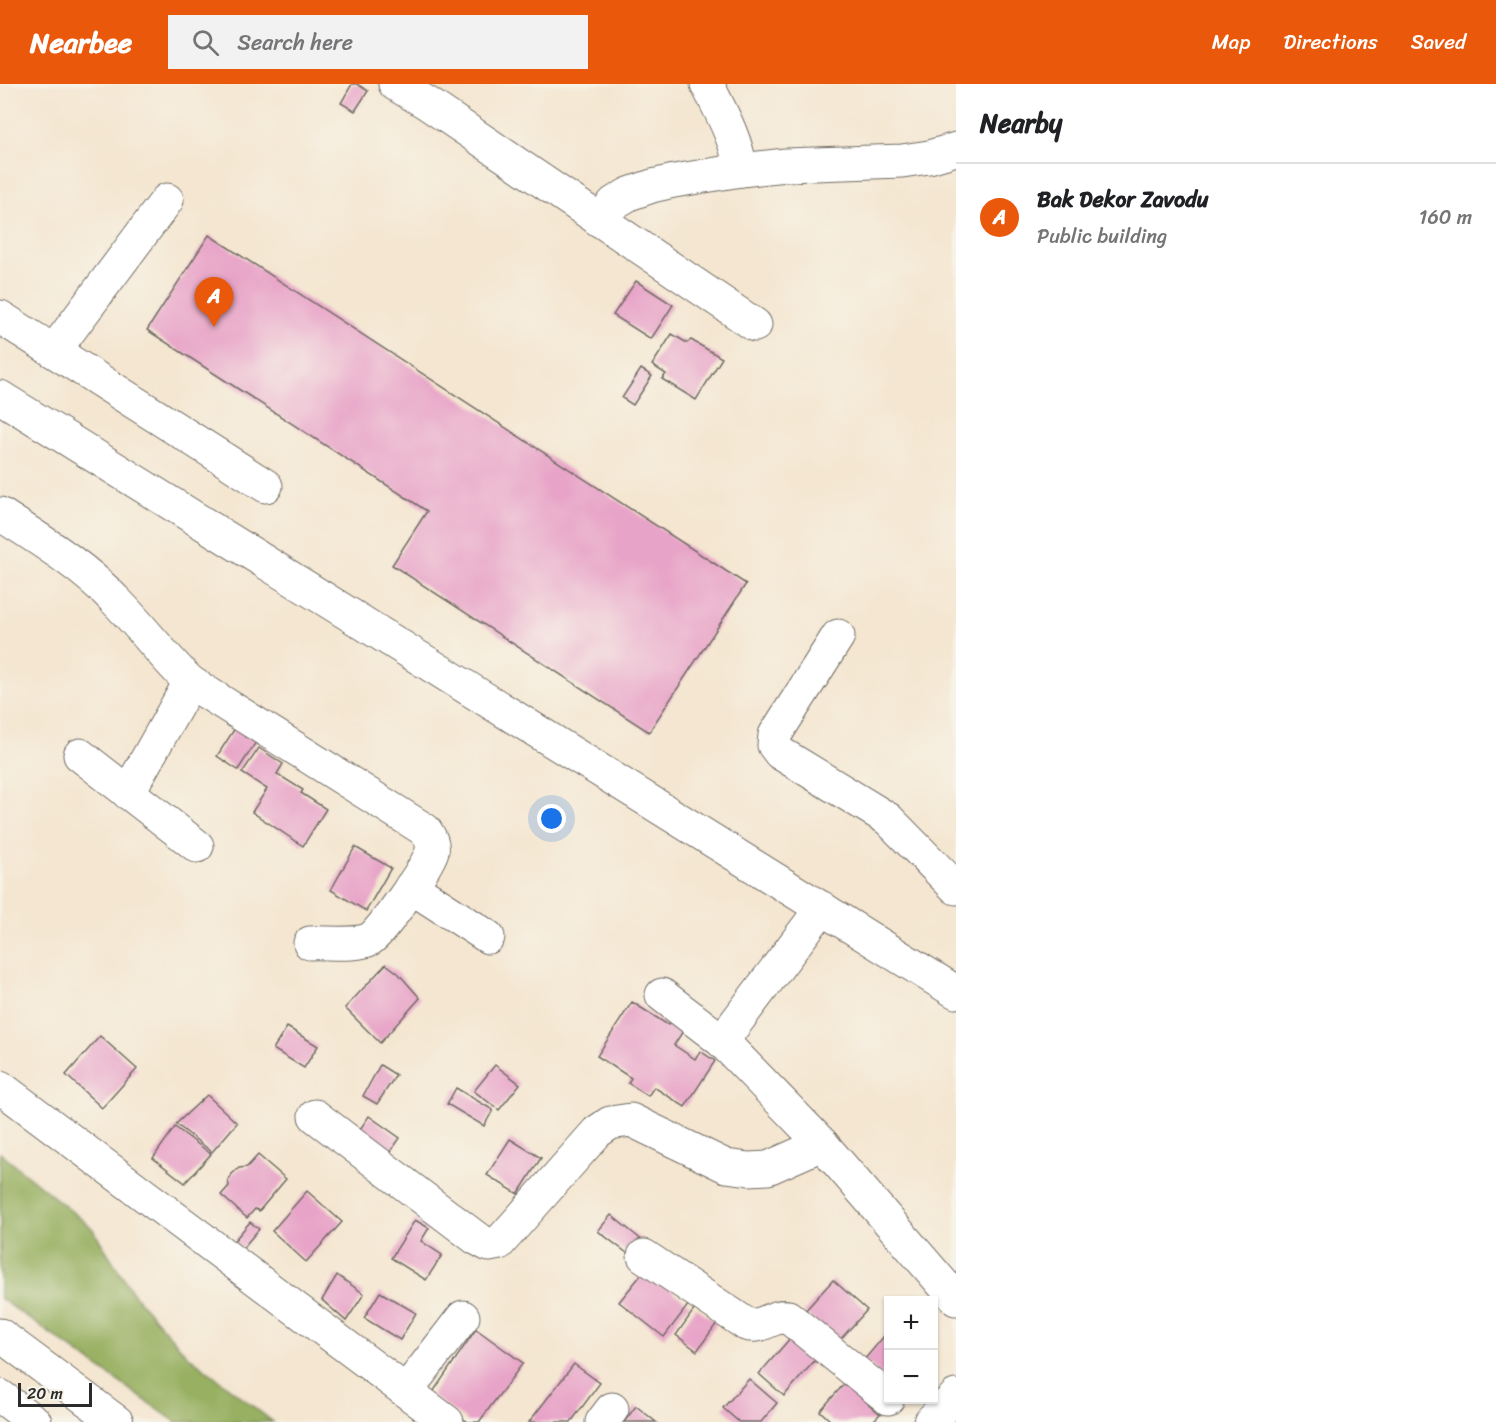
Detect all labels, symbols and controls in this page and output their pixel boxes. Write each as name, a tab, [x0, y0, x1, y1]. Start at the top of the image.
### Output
search box	[168, 15, 588, 69]
text: Nearbee	[30, 18, 132, 67]
text: Search here	[237, 23, 353, 62]
text: Map	[1212, 23, 1250, 61]
text: Directions	[1283, 23, 1378, 61]
text: Saved	[1411, 23, 1466, 61]
icon: search	[189, 26, 222, 59]
text: Nearby	[980, 100, 1062, 146]
text: Bak Dekor Zavodu	[1037, 180, 1209, 219]
text: A	[993, 200, 1006, 235]
text: 160 m	[1419, 200, 1472, 235]
text: Public building	[1037, 219, 1167, 254]
pin: A	[194, 278, 234, 327]
your location	[537, 804, 566, 833]
map controls	[884, 1296, 938, 1404]
button: +	[884, 1296, 938, 1350]
button: −	[884, 1350, 938, 1404]
text: 20 m	[27, 1379, 63, 1408]
scale bar	[18, 1380, 92, 1408]

